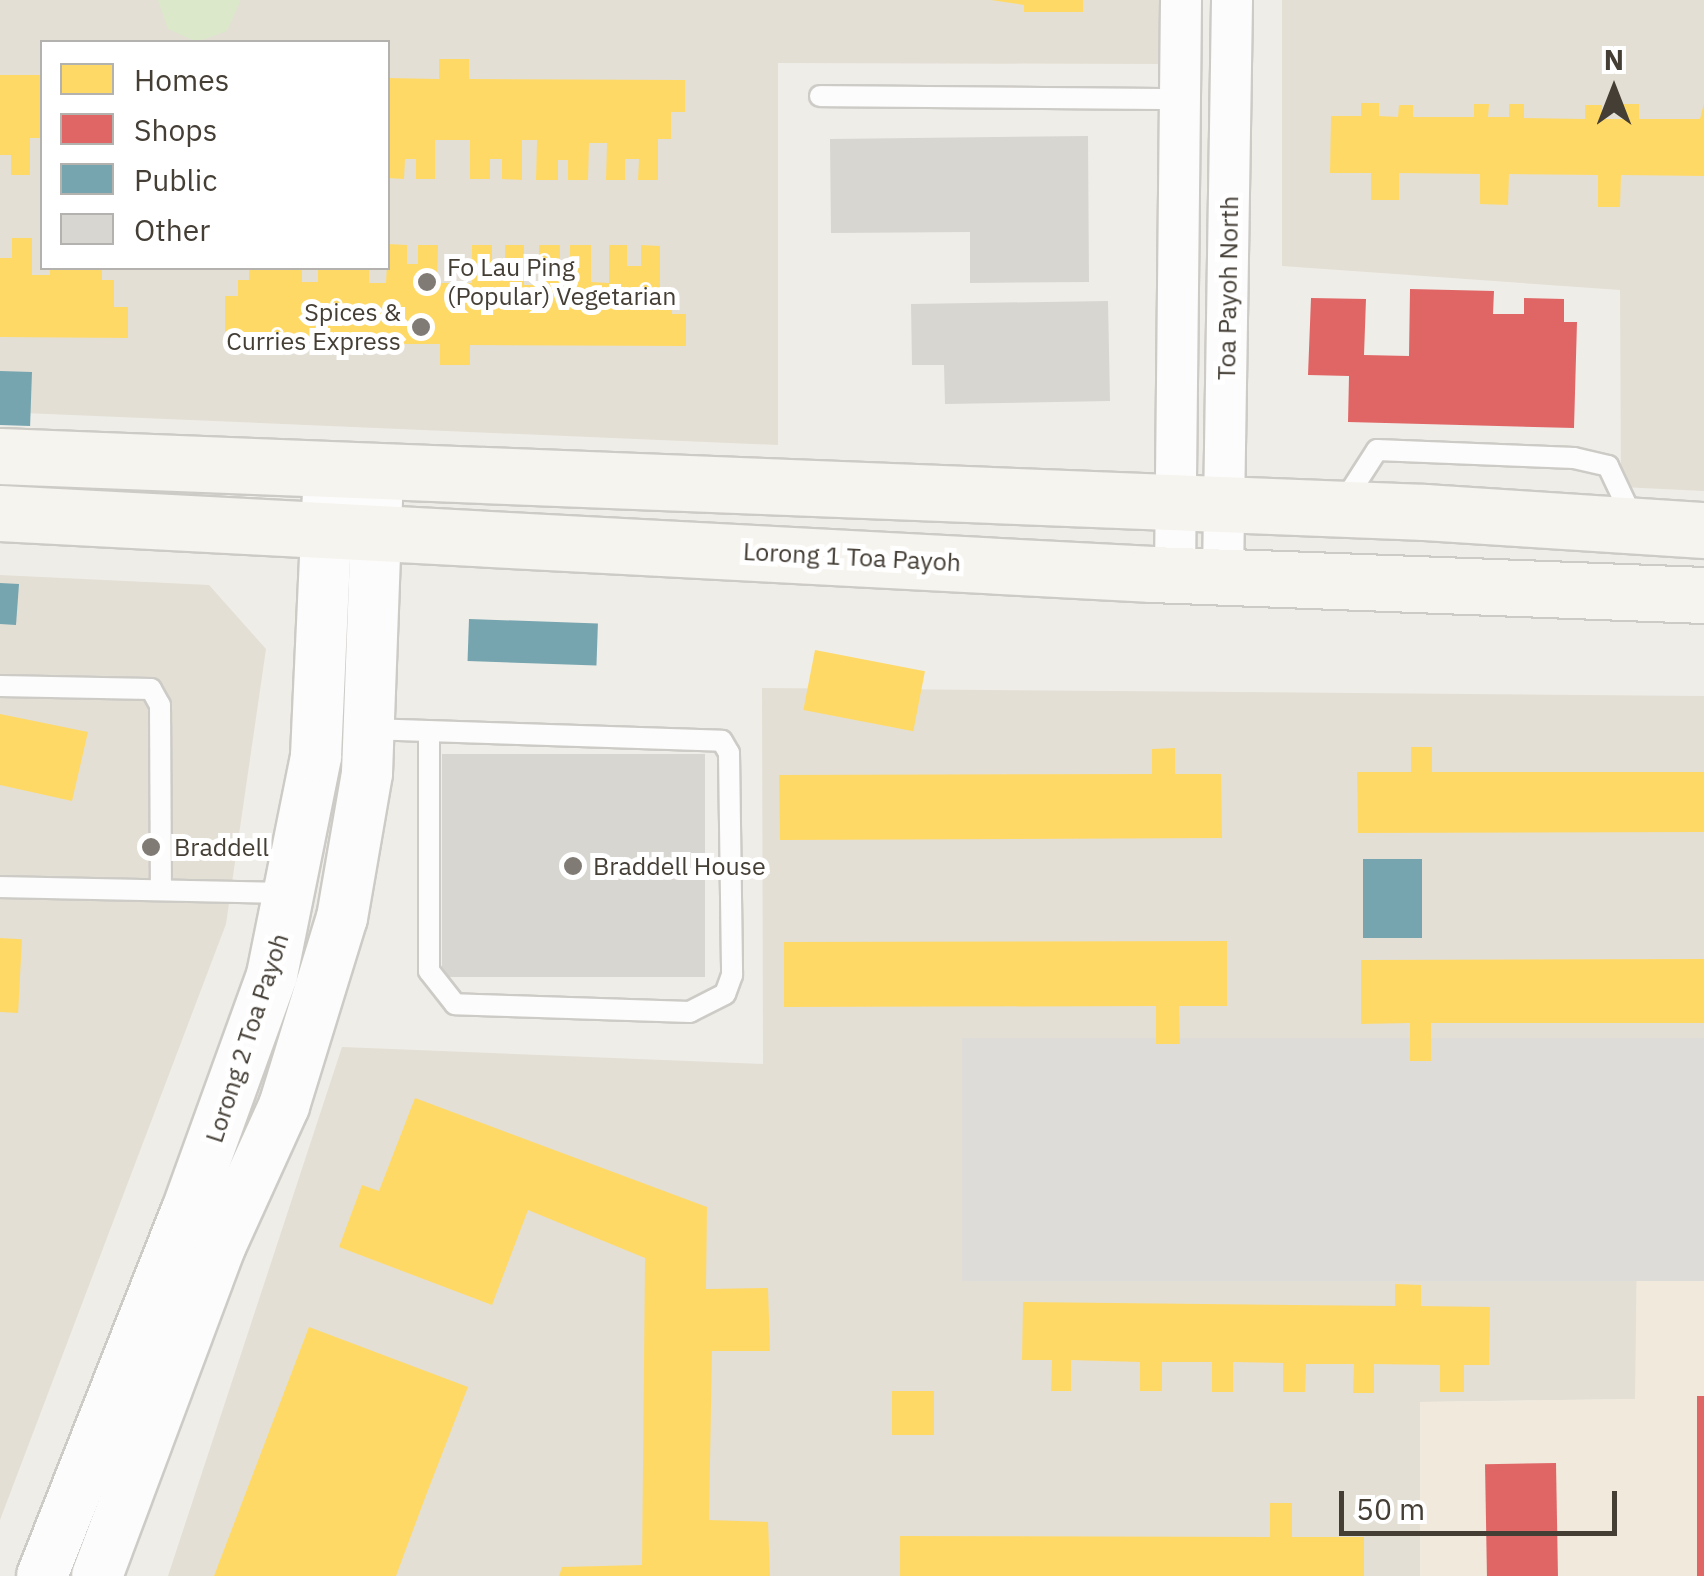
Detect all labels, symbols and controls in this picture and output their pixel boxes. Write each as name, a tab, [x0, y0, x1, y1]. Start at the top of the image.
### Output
legend	[40, 40, 390, 270]
north arrow	[1564, 40, 1664, 140]
text: N	[1604, 41, 1624, 78]
text: Homes	[134, 60, 229, 99]
text: Shops	[134, 110, 217, 149]
text: Public	[134, 160, 217, 199]
street label: Toa Payoh North	[1211, 196, 1245, 380]
text: Other	[134, 210, 210, 249]
place label: Fo Lau Ping (Popular) Vegetarian	[447, 253, 676, 312]
marker: Fo Lau Ping (Popular) Vegetarian	[416, 271, 438, 293]
place label: Spices & Curries Express	[226, 298, 401, 357]
marker: Spices & Curries Express	[410, 316, 432, 338]
street label: Lorong 1 Toa Payoh	[742, 536, 962, 578]
place label: Braddell	[174, 832, 269, 862]
marker: Braddell	[138, 834, 164, 860]
place label: Braddell House	[593, 851, 766, 881]
marker: Braddell House	[562, 855, 584, 877]
street label: Lorong 2 Toa Payoh	[199, 930, 295, 1146]
scale bar	[1344, 1471, 1622, 1533]
text: 50 m	[1356, 1489, 1425, 1528]

